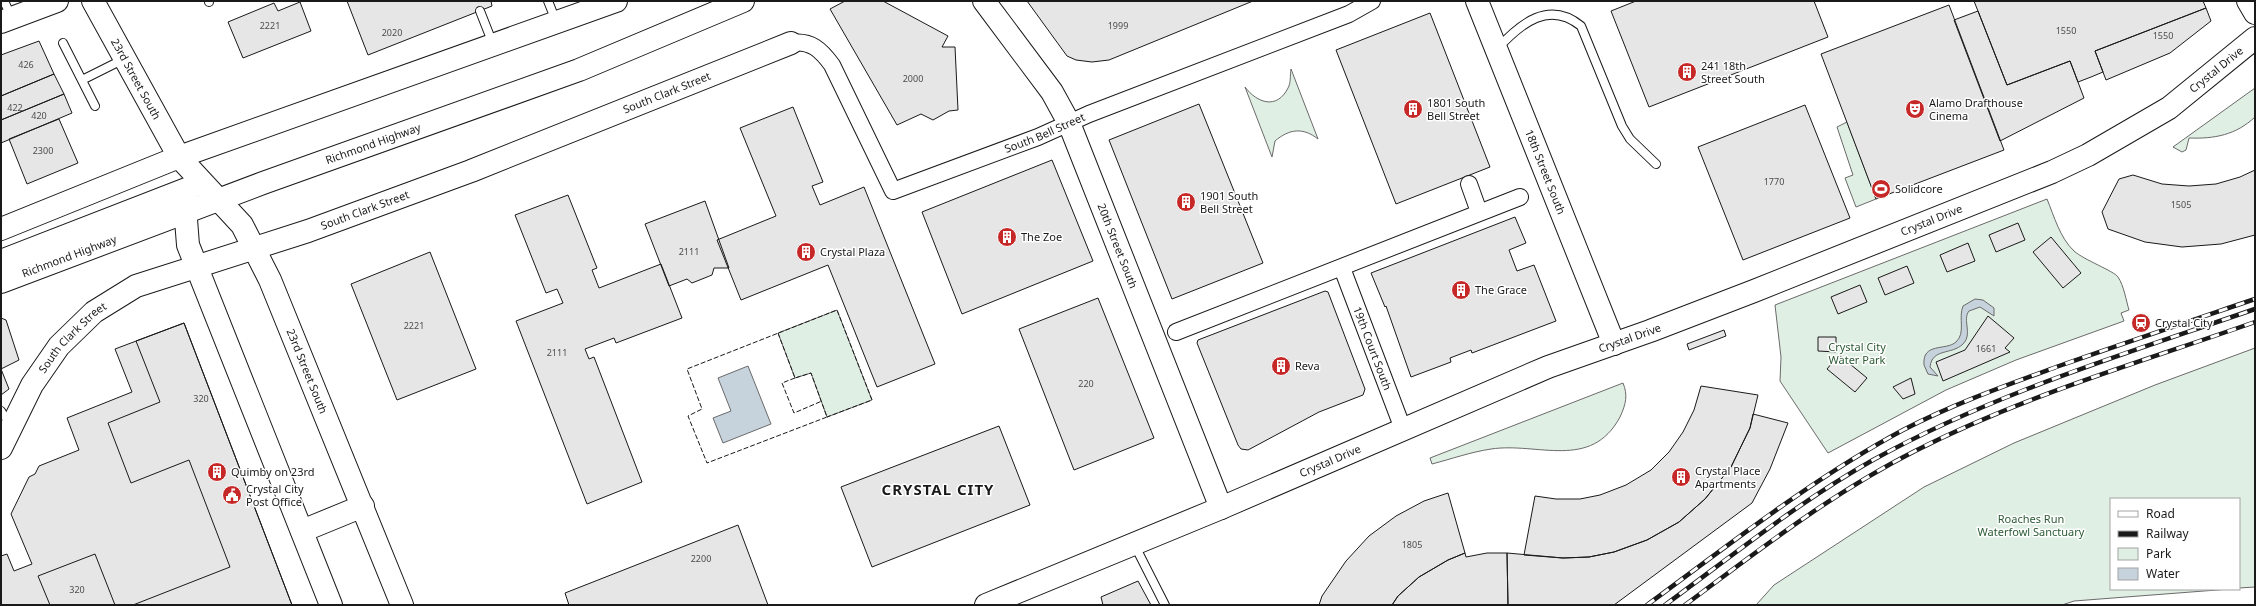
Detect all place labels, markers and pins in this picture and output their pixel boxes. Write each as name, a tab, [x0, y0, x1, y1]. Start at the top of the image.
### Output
place label: 241 18th Street South	[1701, 58, 1765, 86]
building icon: 241 18th Street South	[1676, 61, 1698, 83]
place label: 1801 South Bell Street	[1427, 95, 1485, 123]
place label: Alamo Drafthouse Cinema	[1929, 95, 2023, 123]
building icon: 1801 South Bell Street	[1402, 98, 1424, 120]
theatre icon: Alamo Drafthouse Cinema	[1904, 98, 1926, 120]
sports icon: Solidcore	[1870, 178, 1892, 200]
place label: Solidcore	[1895, 181, 1943, 196]
place label: 1901 South Bell Street	[1200, 188, 1258, 216]
building icon: 1901 South Bell Street	[1175, 191, 1197, 213]
building icon: The Zoe	[996, 226, 1018, 248]
place label: The Zoe	[1021, 229, 1062, 244]
building icon: Crystal Plaza	[795, 241, 817, 263]
place label: Crystal Plaza	[820, 244, 885, 259]
building icon: The Grace	[1450, 279, 1472, 301]
place label: The Grace	[1475, 282, 1527, 297]
station icon: Crystal City	[2130, 312, 2152, 334]
place label: Crystal City	[2155, 315, 2213, 330]
building icon: Reva	[1270, 355, 1292, 377]
place label: Reva	[1295, 358, 1320, 373]
building icon: Quimby on 23rd	[206, 461, 228, 483]
place label: Crystal Place Apartments	[1695, 463, 1760, 491]
place label: Quimby on 23rd	[231, 464, 315, 479]
building icon: Crystal Place Apartments	[1670, 466, 1692, 488]
place label: Crystal City Post Office	[246, 481, 304, 509]
public building icon: Crystal City Post Office	[221, 484, 243, 506]

